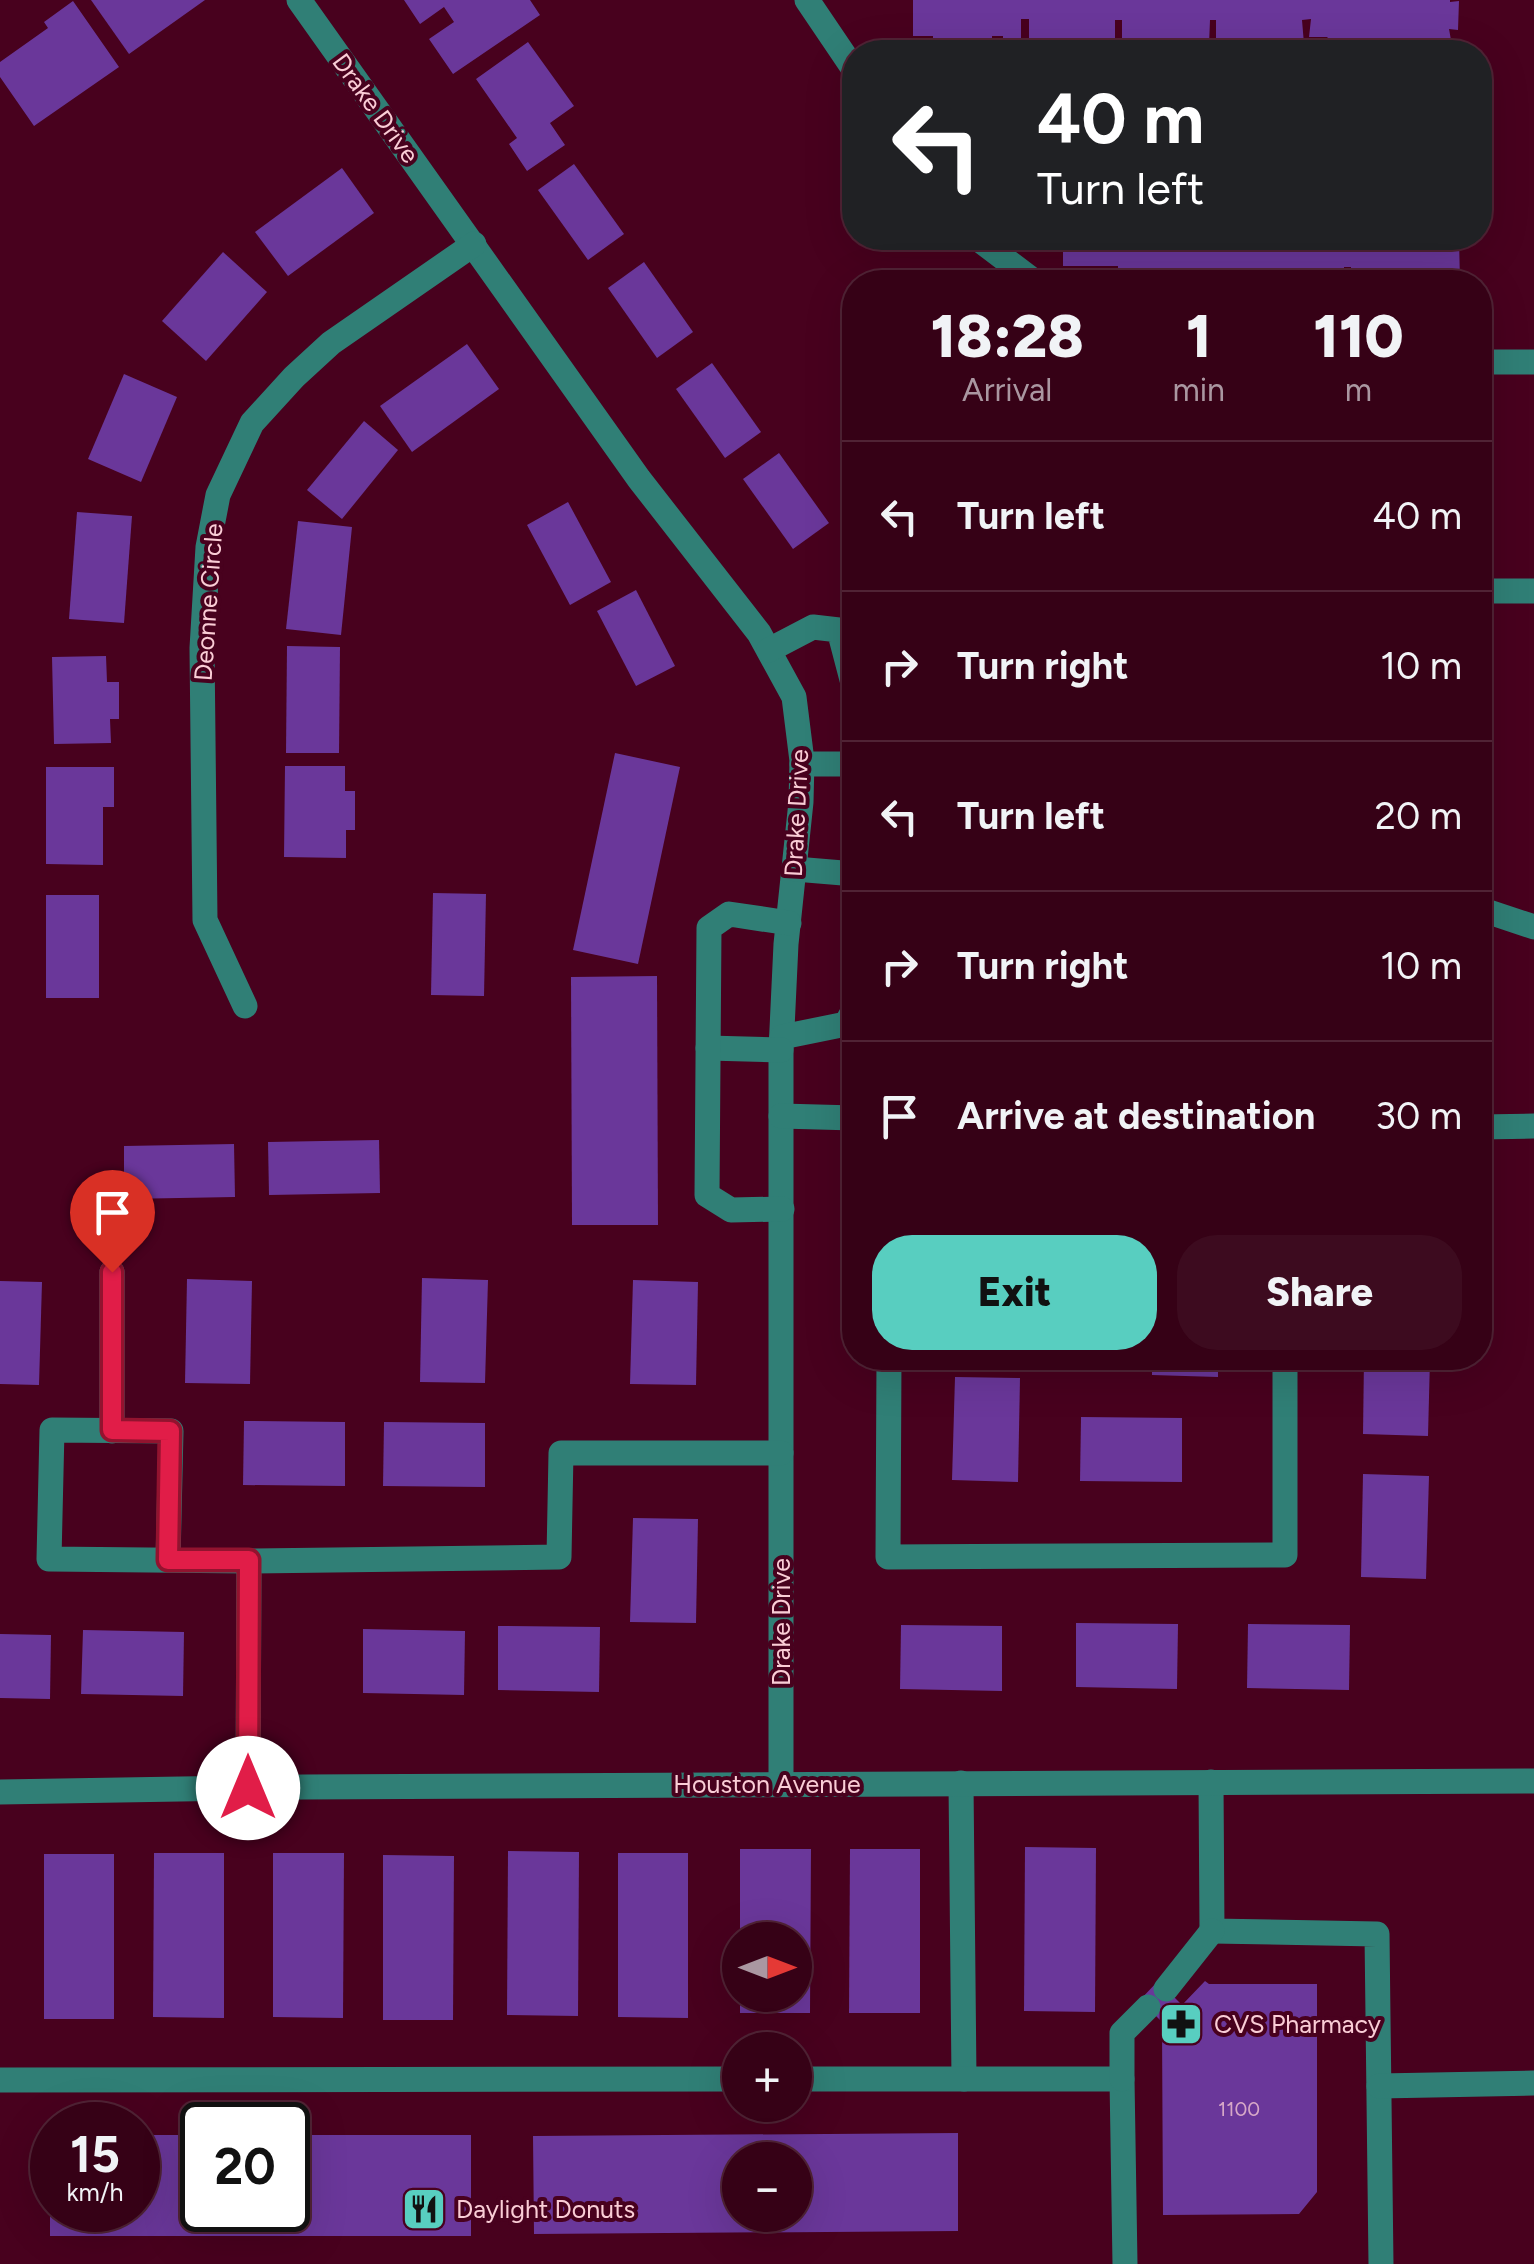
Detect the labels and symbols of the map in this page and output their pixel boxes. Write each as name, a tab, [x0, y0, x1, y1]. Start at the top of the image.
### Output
street label: Drake Drive	[326, 47, 426, 169]
street label: Deonne Circle	[188, 522, 228, 682]
street label: Drake Drive	[778, 748, 814, 878]
pin	[70, 1170, 155, 1273]
street label: Drake Drive	[766, 1558, 796, 1686]
position arrow	[196, 1736, 300, 1840]
street label: Houston Avenue	[673, 1769, 861, 1799]
north arrow	[722, 1922, 812, 2012]
pharmacy icon: CVS Pharmacy	[1158, 2001, 1204, 2047]
place label: CVS Pharmacy	[1214, 2009, 1381, 2039]
house number: 1100	[1218, 2097, 1260, 2121]
speed limit sign: 20	[180, 2102, 310, 2232]
restaurant icon: Daylight Donuts	[401, 2186, 447, 2232]
place label: Daylight Donuts	[456, 2194, 635, 2224]

